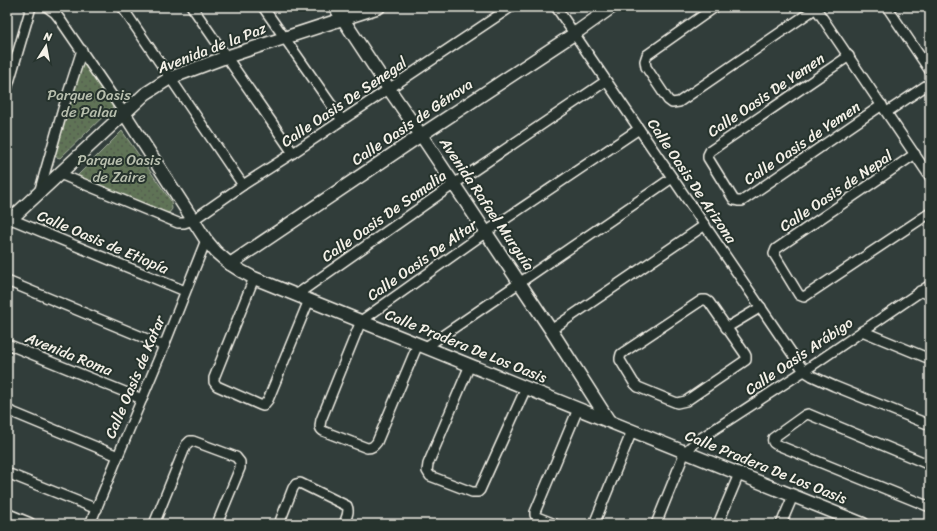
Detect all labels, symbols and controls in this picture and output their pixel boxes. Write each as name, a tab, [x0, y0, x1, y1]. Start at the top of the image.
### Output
street label: Avenida de la Paz	[153, 15, 271, 81]
north arrow	[26, 26, 66, 66]
text: N	[41, 26, 54, 47]
street label: Calle Oasis De Yemen	[702, 46, 830, 144]
street label: Calle Oasis De Senegal	[275, 49, 413, 154]
street label: Calle Oasis de Génova	[346, 71, 479, 172]
park label: Parque Oasis de Palau	[47, 82, 131, 125]
street label: Calle Oasis de Yemen	[738, 94, 866, 192]
street label: Calle Oasis De Arizona	[640, 113, 744, 249]
street label: Avenida Rafael Murguía	[432, 131, 542, 276]
street label: Calle Oasis de Nepal	[774, 143, 899, 239]
park label: Parque Oasis de Zaire	[77, 147, 161, 190]
street label: Calle Oasis De Somalia	[316, 163, 452, 269]
street label: Calle Oasis de Etiopía	[33, 203, 173, 282]
street label: Calle Oasis De Altar	[361, 212, 483, 308]
street label: Calle Pradera De Los Oasis	[381, 302, 552, 391]
street label: Calle Oasis Arábigo	[739, 310, 859, 402]
street label: Calle Oasis de Katar	[97, 311, 173, 443]
street label: Avenida Roma	[21, 324, 117, 383]
street label: Calle Pradera De Los Oasis	[681, 423, 852, 512]

